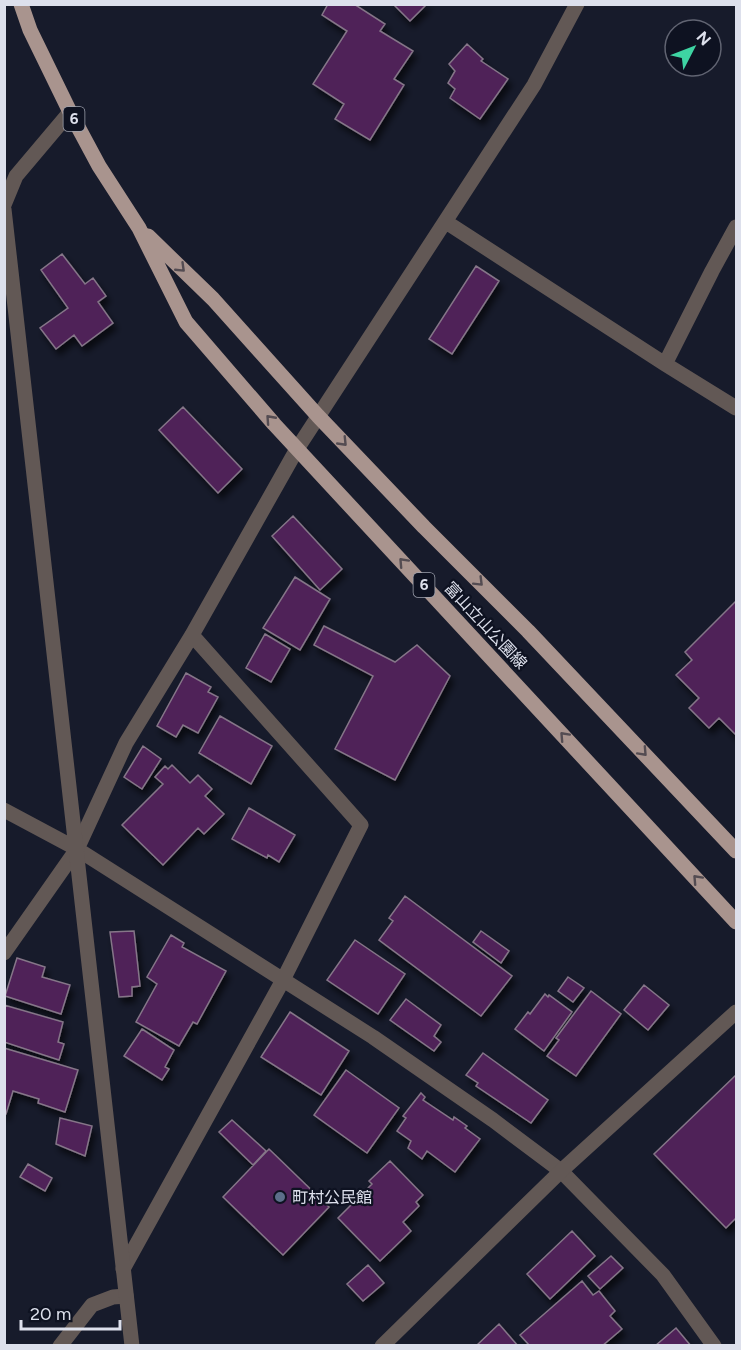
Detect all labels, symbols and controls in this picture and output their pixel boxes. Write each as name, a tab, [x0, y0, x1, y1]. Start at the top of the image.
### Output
north arrow	[663, 18, 723, 78]
text: N	[693, 27, 715, 49]
road number: 6	[64, 107, 84, 131]
one-way arrow	[174, 261, 185, 272]
one-way arrow	[266, 416, 277, 426]
one-way arrow	[336, 435, 347, 445]
one-way arrow	[399, 558, 410, 569]
road number: 6	[414, 573, 434, 597]
one-way arrow	[471, 574, 482, 585]
street label: 富山立山公園線	[440, 578, 531, 673]
one-way arrow	[560, 732, 571, 743]
one-way arrow	[636, 746, 647, 756]
one-way arrow	[693, 875, 704, 886]
place label: 町村公民館	[292, 1188, 372, 1207]
marker: 町村公民館	[273, 1190, 287, 1204]
scale bar	[21, 1293, 120, 1331]
text: 20 m	[30, 1303, 71, 1325]

